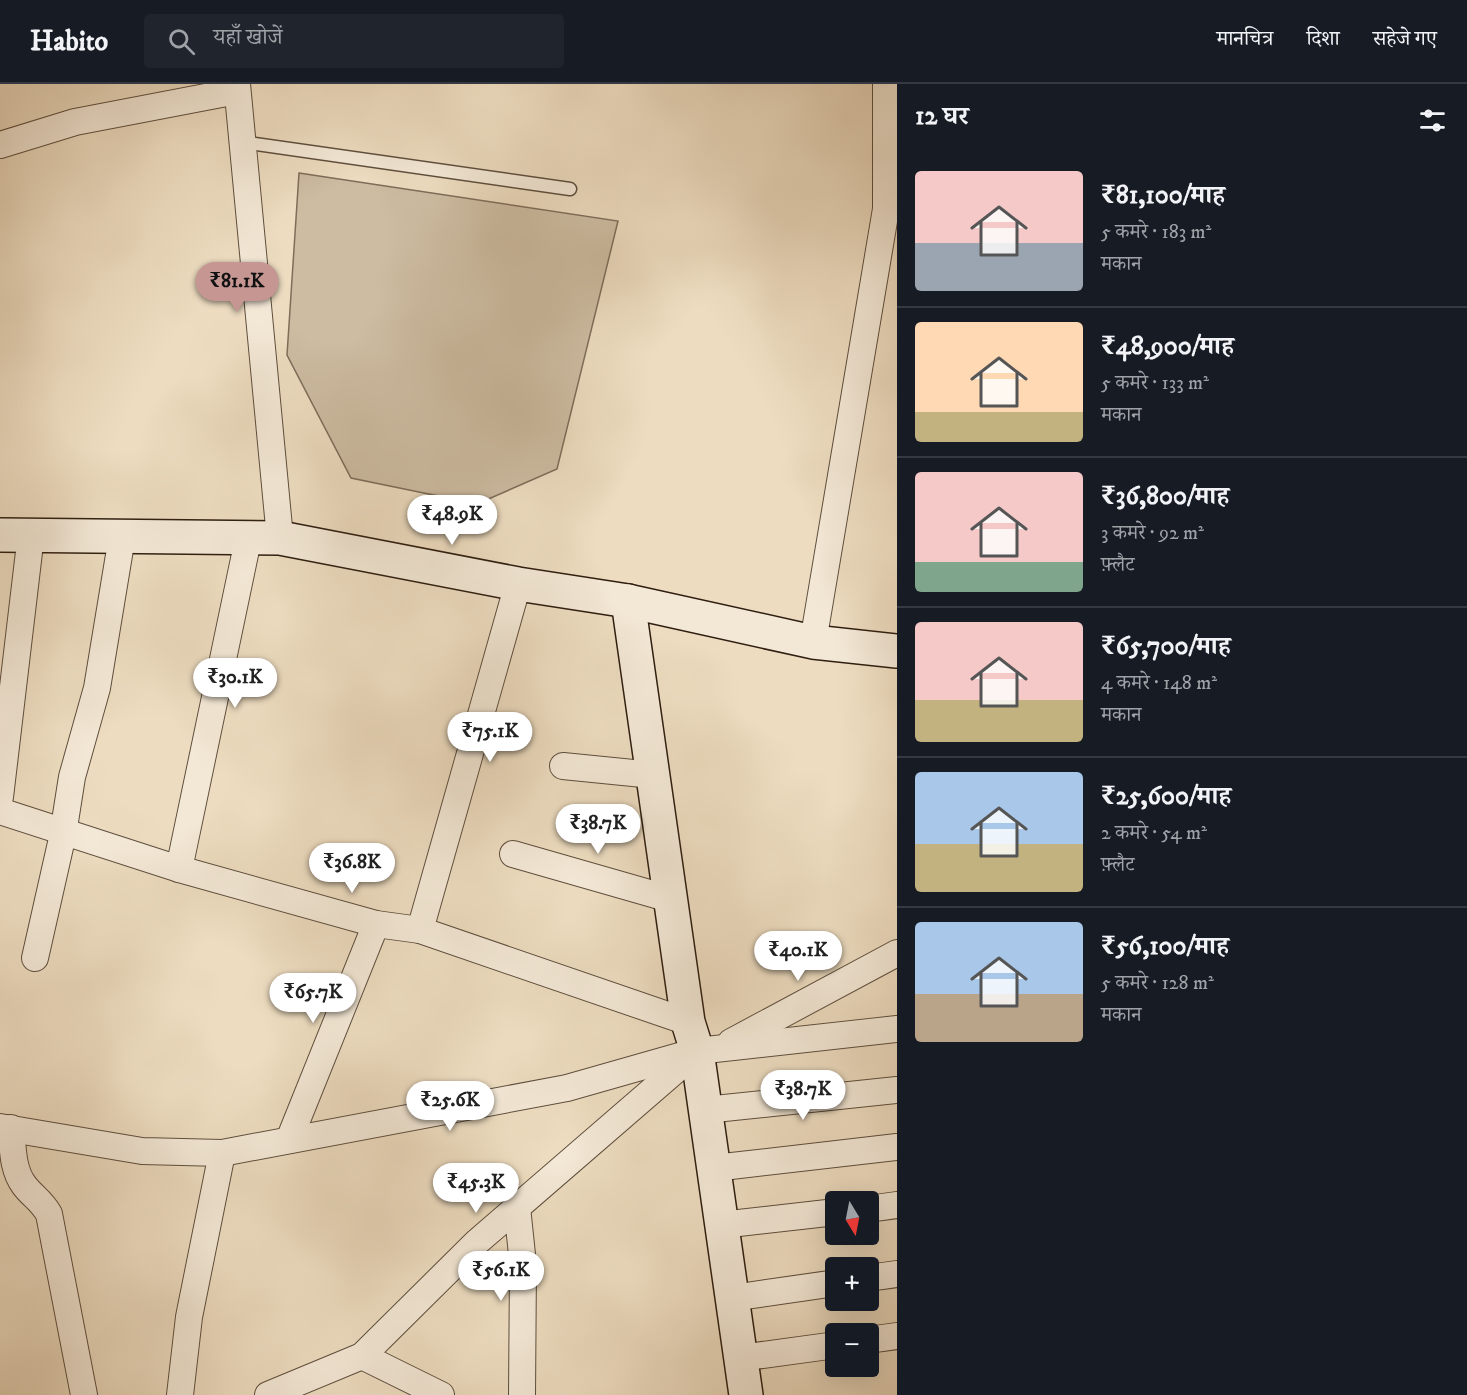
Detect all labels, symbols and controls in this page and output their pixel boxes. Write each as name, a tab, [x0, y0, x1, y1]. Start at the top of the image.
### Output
search box	[144, 14, 564, 68]
text: Habito	[30, 24, 108, 59]
text: यहाँ खोजें	[213, 24, 282, 51]
icon: search	[165, 25, 198, 58]
text: मानचित्र	[1216, 26, 1273, 52]
text: दिशा	[1306, 26, 1340, 52]
text: सहेजे गए	[1373, 26, 1437, 52]
text: 12 घर	[915, 100, 969, 133]
icon: filters	[1416, 104, 1449, 137]
text: ₹81,100/माह	[1101, 179, 1225, 212]
icon: home	[963, 195, 1035, 267]
text: 5 कमरे · 183 m²	[1101, 220, 1211, 245]
text: मकान	[1101, 252, 1142, 277]
pin: ₹81.1K	[188, 262, 286, 313]
text: ₹81.1K	[210, 269, 264, 294]
text: ₹48,900/माह	[1101, 330, 1234, 363]
icon: home	[963, 346, 1035, 418]
text: 5 कमरे · 133 m²	[1101, 371, 1209, 396]
text: मकान	[1101, 403, 1142, 428]
text: ₹36,800/माह	[1101, 480, 1229, 513]
pin: ₹48.9K	[403, 495, 501, 546]
icon: home	[963, 496, 1035, 568]
text: ₹48.9K	[421, 502, 483, 527]
text: 3 कमरे · 92 m²	[1101, 521, 1204, 546]
text: फ़्लैट	[1101, 553, 1134, 578]
text: ₹65,700/माह	[1101, 630, 1231, 663]
icon: home	[963, 646, 1035, 718]
pin: ₹30.1K	[186, 658, 284, 709]
text: ₹30.1K	[207, 665, 263, 690]
text: 4 कमरे · 148 m²	[1101, 671, 1217, 696]
text: मकान	[1101, 703, 1142, 728]
pin: ₹75.1K	[441, 712, 539, 763]
text: ₹75.1K	[461, 719, 519, 744]
text: ₹25,600/माह	[1101, 780, 1231, 813]
icon: home	[963, 796, 1035, 868]
pin: ₹38.7K	[549, 804, 647, 855]
text: ₹38.7K	[570, 811, 626, 836]
text: 2 कमरे · 54 m²	[1101, 821, 1207, 846]
pin: ₹36.8K	[303, 843, 401, 894]
text: ₹36.8K	[323, 850, 381, 875]
text: फ़्लैट	[1101, 853, 1134, 878]
text: ₹56,100/माह	[1101, 930, 1229, 963]
pin: ₹40.1K	[749, 931, 847, 982]
text: ₹40.1K	[768, 938, 828, 963]
icon: home	[963, 946, 1035, 1018]
text: 5 कमरे · 128 m²	[1101, 971, 1214, 996]
pin: ₹65.7K	[264, 973, 362, 1024]
text: ₹65.7K	[283, 980, 343, 1005]
text: मकान	[1101, 1003, 1142, 1028]
pin: ₹38.7K	[754, 1070, 852, 1121]
text: ₹38.7K	[775, 1077, 831, 1102]
pin: ₹25.6K	[401, 1081, 499, 1132]
text: ₹25.6K	[420, 1088, 480, 1113]
pin: ₹45.3K	[427, 1163, 525, 1214]
text: ₹45.3K	[447, 1170, 505, 1195]
north arrow	[825, 1191, 879, 1245]
map controls	[825, 1191, 879, 1377]
pin: ₹56.1K	[452, 1251, 550, 1302]
button: +	[825, 1257, 879, 1311]
text: ₹56.1K	[472, 1258, 530, 1283]
button: −	[825, 1323, 879, 1377]

